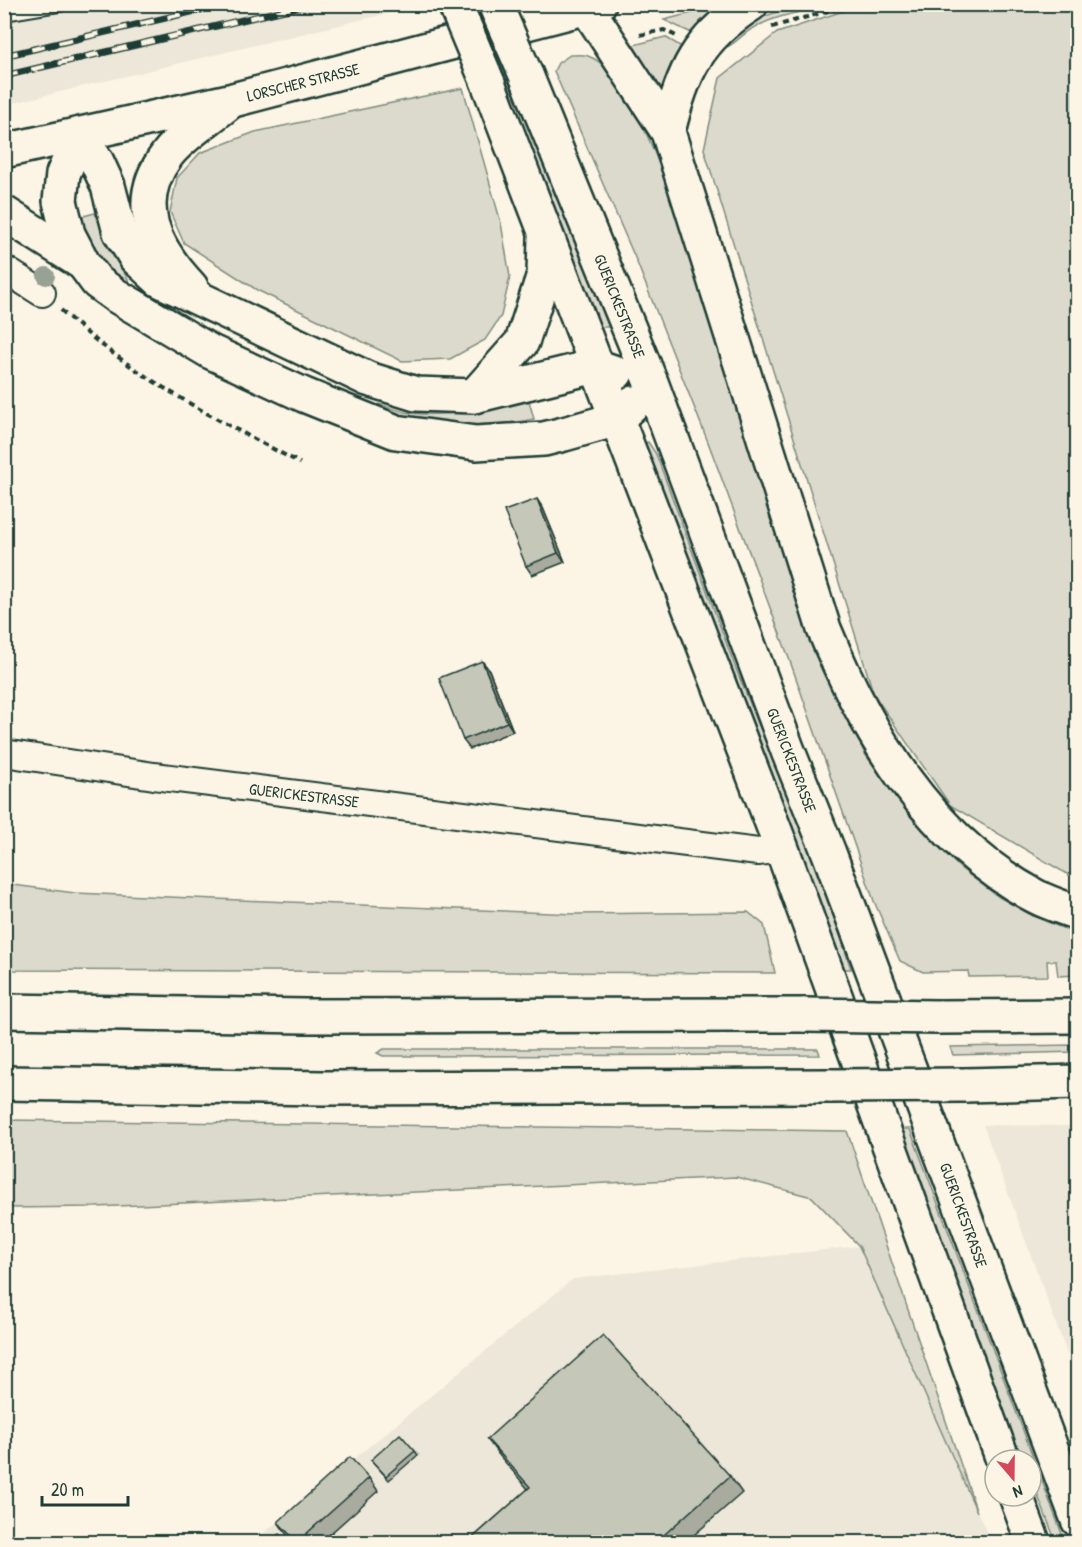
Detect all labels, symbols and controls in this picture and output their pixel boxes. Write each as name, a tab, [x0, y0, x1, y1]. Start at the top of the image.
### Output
street label: LORSCHER STRASSE	[244, 57, 362, 107]
street label: GUERICKESTRASSE	[589, 251, 651, 361]
street label: GUERICKESTRASSE	[762, 704, 822, 816]
street label: GUERICKESTRASSE	[248, 777, 360, 813]
street label: GUERICKESTRASSE	[935, 1159, 993, 1271]
north arrow	[983, 1448, 1043, 1508]
scale bar	[42, 1469, 128, 1507]
text: 20 m	[51, 1477, 84, 1502]
text: N	[1010, 1480, 1026, 1504]

